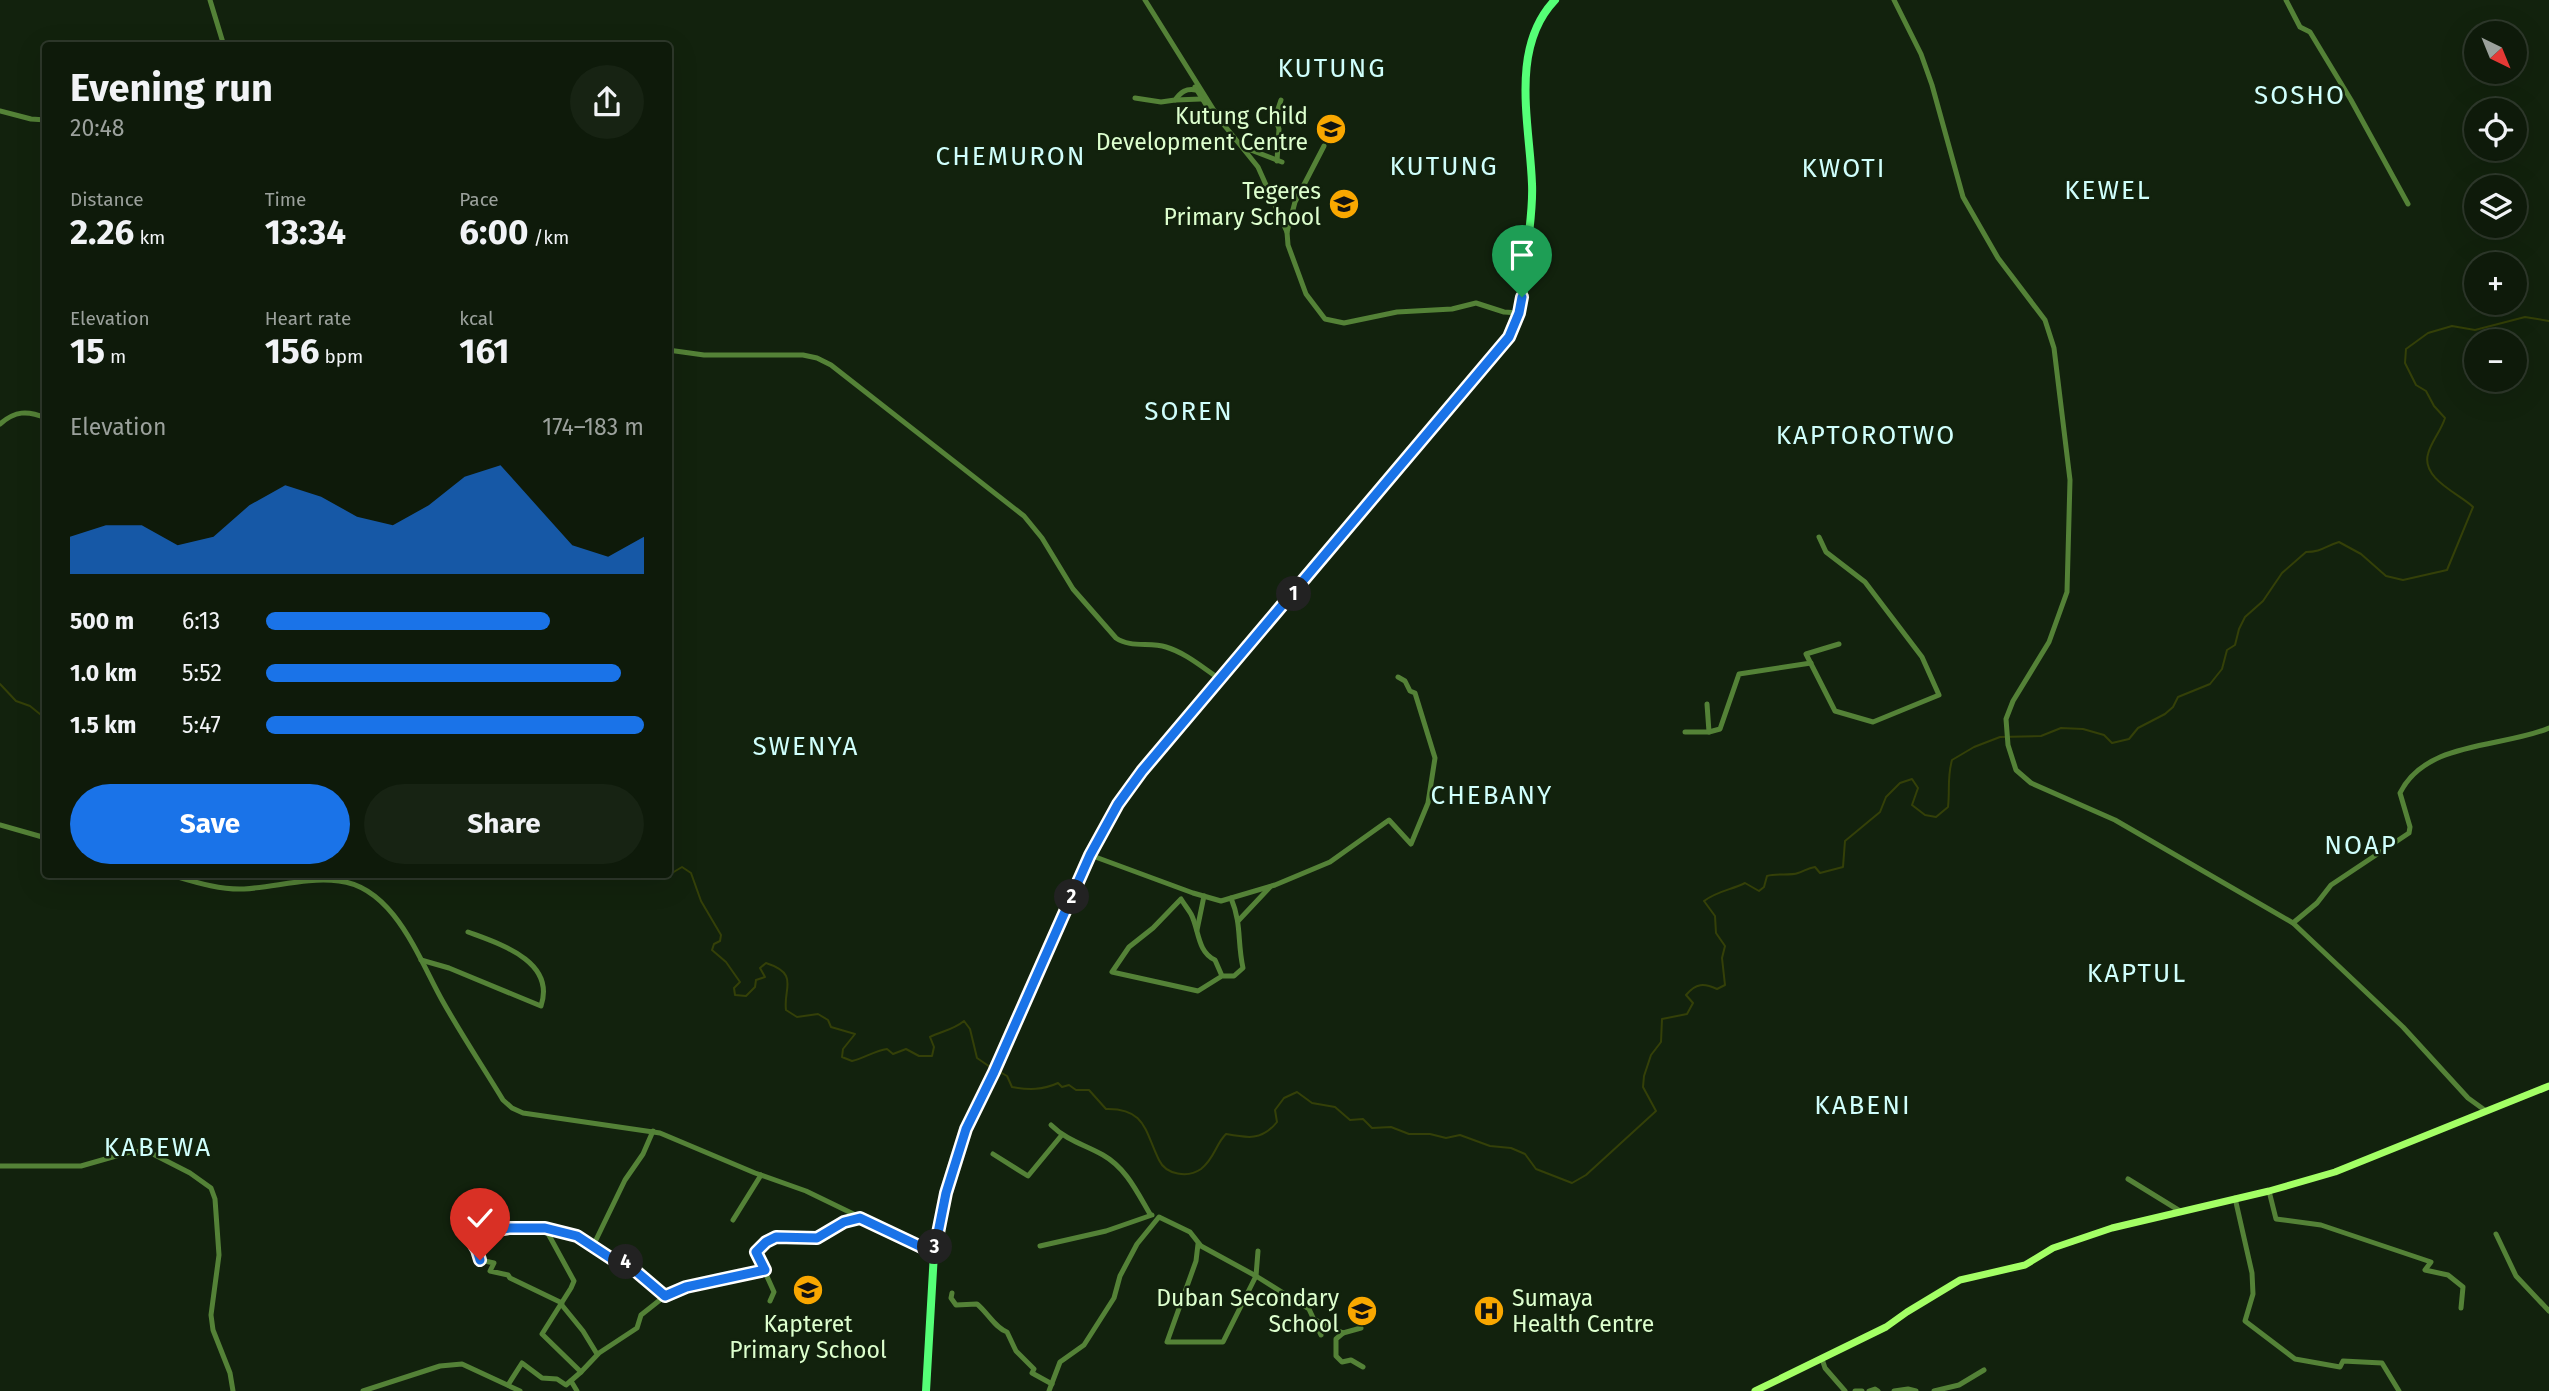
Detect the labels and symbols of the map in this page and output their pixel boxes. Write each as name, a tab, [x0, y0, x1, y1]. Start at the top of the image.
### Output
north arrow	[2464, 21, 2527, 84]
district label: KUTUNG	[1277, 53, 1387, 84]
district label: SOSHO	[2254, 80, 2346, 111]
place label: Kutung Child Development Centre	[1096, 102, 1308, 156]
school or university icon: Kutung Child Development Centre	[1314, 112, 1348, 146]
district label: CHEMURON	[936, 141, 1086, 172]
district label: KUTUNG	[1389, 151, 1499, 182]
district label: KWOTI	[1802, 153, 1886, 184]
district label: KEWEL	[2064, 175, 2152, 206]
place label: Tegeres Primary School	[1164, 177, 1321, 231]
school or university icon: Tegeres Primary School	[1327, 187, 1361, 221]
pin	[1492, 225, 1552, 297]
district label: SOREN	[1144, 396, 1234, 427]
district label: KAPTOROTWO	[1776, 420, 1956, 451]
pin: 1	[1276, 576, 1312, 612]
district label: SWENYA	[753, 731, 859, 762]
district label: CHEBANY	[1431, 780, 1553, 811]
district label: NOAP	[2324, 830, 2398, 861]
pin: 2	[1054, 880, 1090, 914]
district label: KAPTUL	[2087, 958, 2187, 989]
district label: KABENI	[1814, 1090, 1912, 1121]
district label: KABEWA	[104, 1132, 212, 1163]
pin	[450, 1188, 510, 1260]
pin: 3	[918, 1230, 953, 1264]
pin: 4	[608, 1244, 644, 1280]
school or university icon: Kapteret Primary School	[791, 1273, 825, 1307]
place label: Duban Secondary School	[1156, 1284, 1340, 1338]
place label: Sumaya Health Centre	[1512, 1284, 1654, 1338]
school or university icon: Duban Secondary School	[1345, 1294, 1379, 1328]
hospital icon: Sumaya Health Centre	[1472, 1294, 1506, 1328]
place label: Kapteret Primary School	[729, 1310, 887, 1364]

